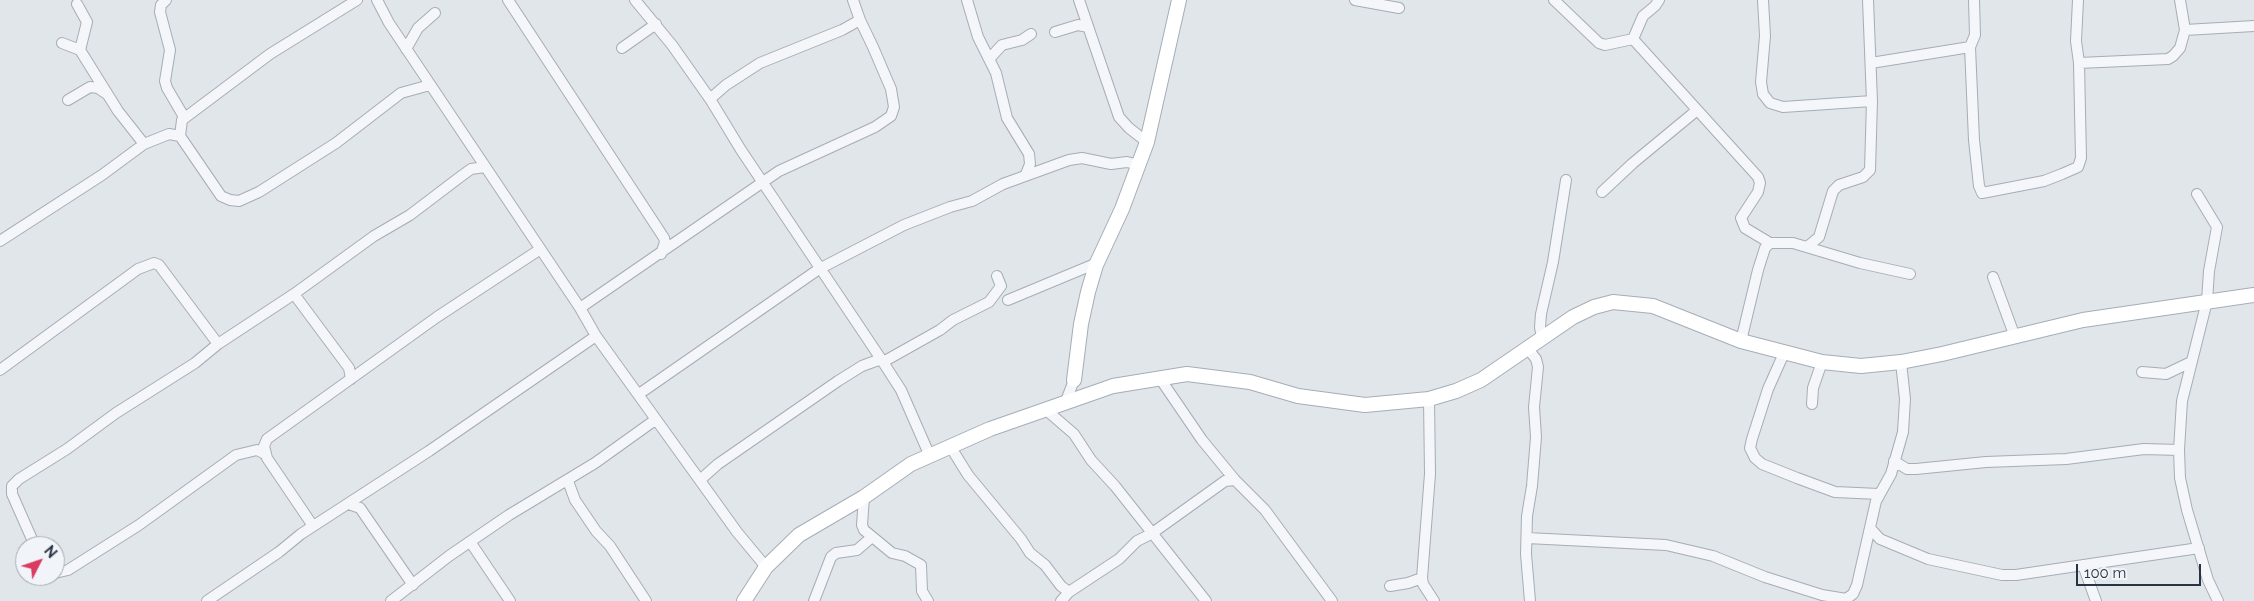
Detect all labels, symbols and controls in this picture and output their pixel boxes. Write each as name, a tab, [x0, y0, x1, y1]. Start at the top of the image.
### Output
north arrow	[15, 536, 65, 586]
text: N	[41, 543, 60, 561]
scale bar	[2079, 554, 2204, 586]
text: 100 m	[2084, 564, 2126, 582]

